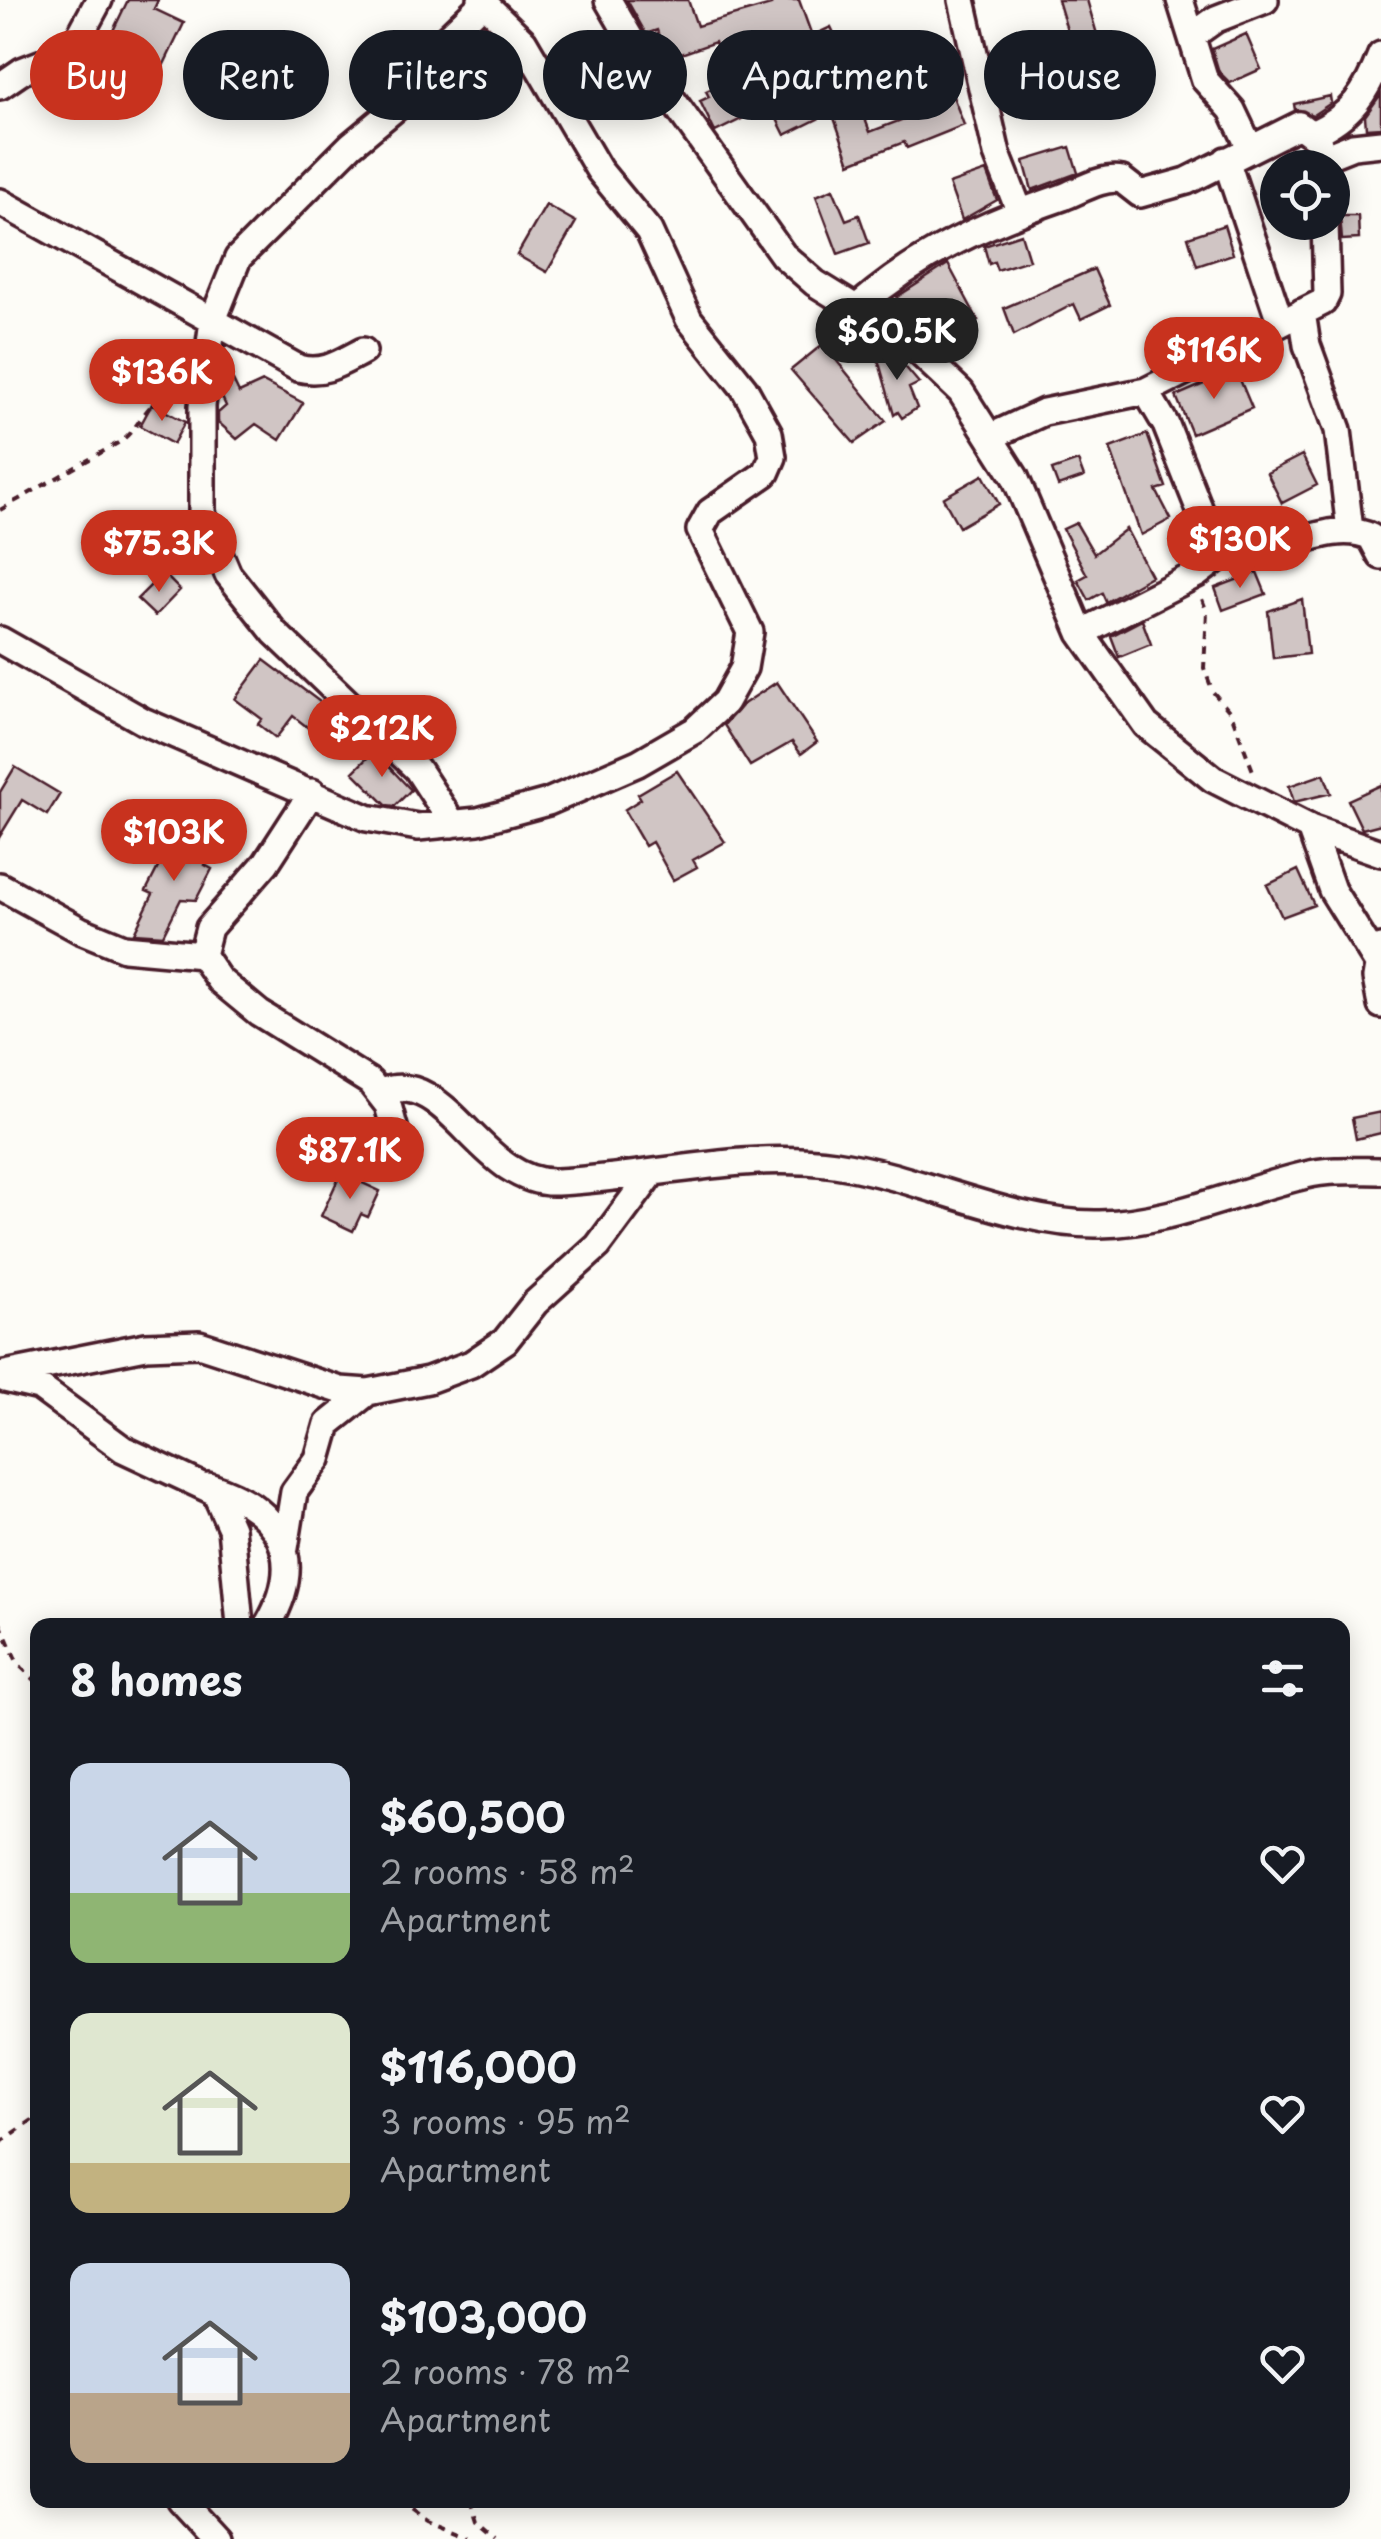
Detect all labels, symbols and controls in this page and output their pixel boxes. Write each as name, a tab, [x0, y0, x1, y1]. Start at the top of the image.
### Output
chip: Buy	[30, 30, 163, 120]
chip: Rent	[183, 30, 329, 120]
chip: Filters	[349, 30, 523, 120]
chip: New	[543, 30, 687, 120]
chip: Apartment	[707, 30, 964, 120]
chip: House	[984, 30, 1156, 120]
map controls	[1260, 150, 1350, 240]
button: locate	[1260, 150, 1350, 240]
pin: $60.5K	[816, 298, 978, 383]
text: $60.5K	[837, 306, 957, 354]
pin: $116K	[1144, 317, 1284, 402]
text: $116K	[1166, 325, 1262, 373]
pin: $136K	[92, 339, 232, 424]
text: $136K	[111, 347, 213, 395]
pin: $130K	[1170, 506, 1310, 591]
pin: $75.3K	[78, 510, 240, 595]
text: $130K	[1189, 514, 1291, 562]
text: $75.3K	[103, 518, 215, 566]
pin: $212K	[312, 695, 452, 780]
text: $212K	[330, 703, 434, 751]
pin: $103K	[104, 799, 244, 884]
text: $103K	[123, 807, 225, 855]
pin: $87.1K	[269, 1117, 431, 1202]
text: $87.1K	[298, 1125, 402, 1173]
text: 8 homes	[70, 1647, 243, 1710]
icon: filters	[1255, 1651, 1310, 1706]
text: $60,500	[380, 1784, 566, 1847]
icon: home	[150, 1803, 270, 1923]
icon: heart	[1255, 1836, 1310, 1891]
text: 2 rooms · 58 m²	[380, 1847, 635, 1895]
text: Apartment	[380, 1895, 551, 1943]
text: $116,000	[380, 2034, 577, 2097]
icon: home	[150, 2053, 270, 2173]
icon: heart	[1255, 2086, 1310, 2141]
text: 3 rooms · 95 m²	[380, 2097, 631, 2145]
text: Apartment	[380, 2145, 551, 2193]
text: $103,000	[380, 2284, 587, 2347]
icon: home	[150, 2303, 270, 2423]
icon: heart	[1255, 2336, 1310, 2391]
text: 2 rooms · 78 m²	[380, 2347, 631, 2395]
text: Apartment	[380, 2395, 551, 2443]

